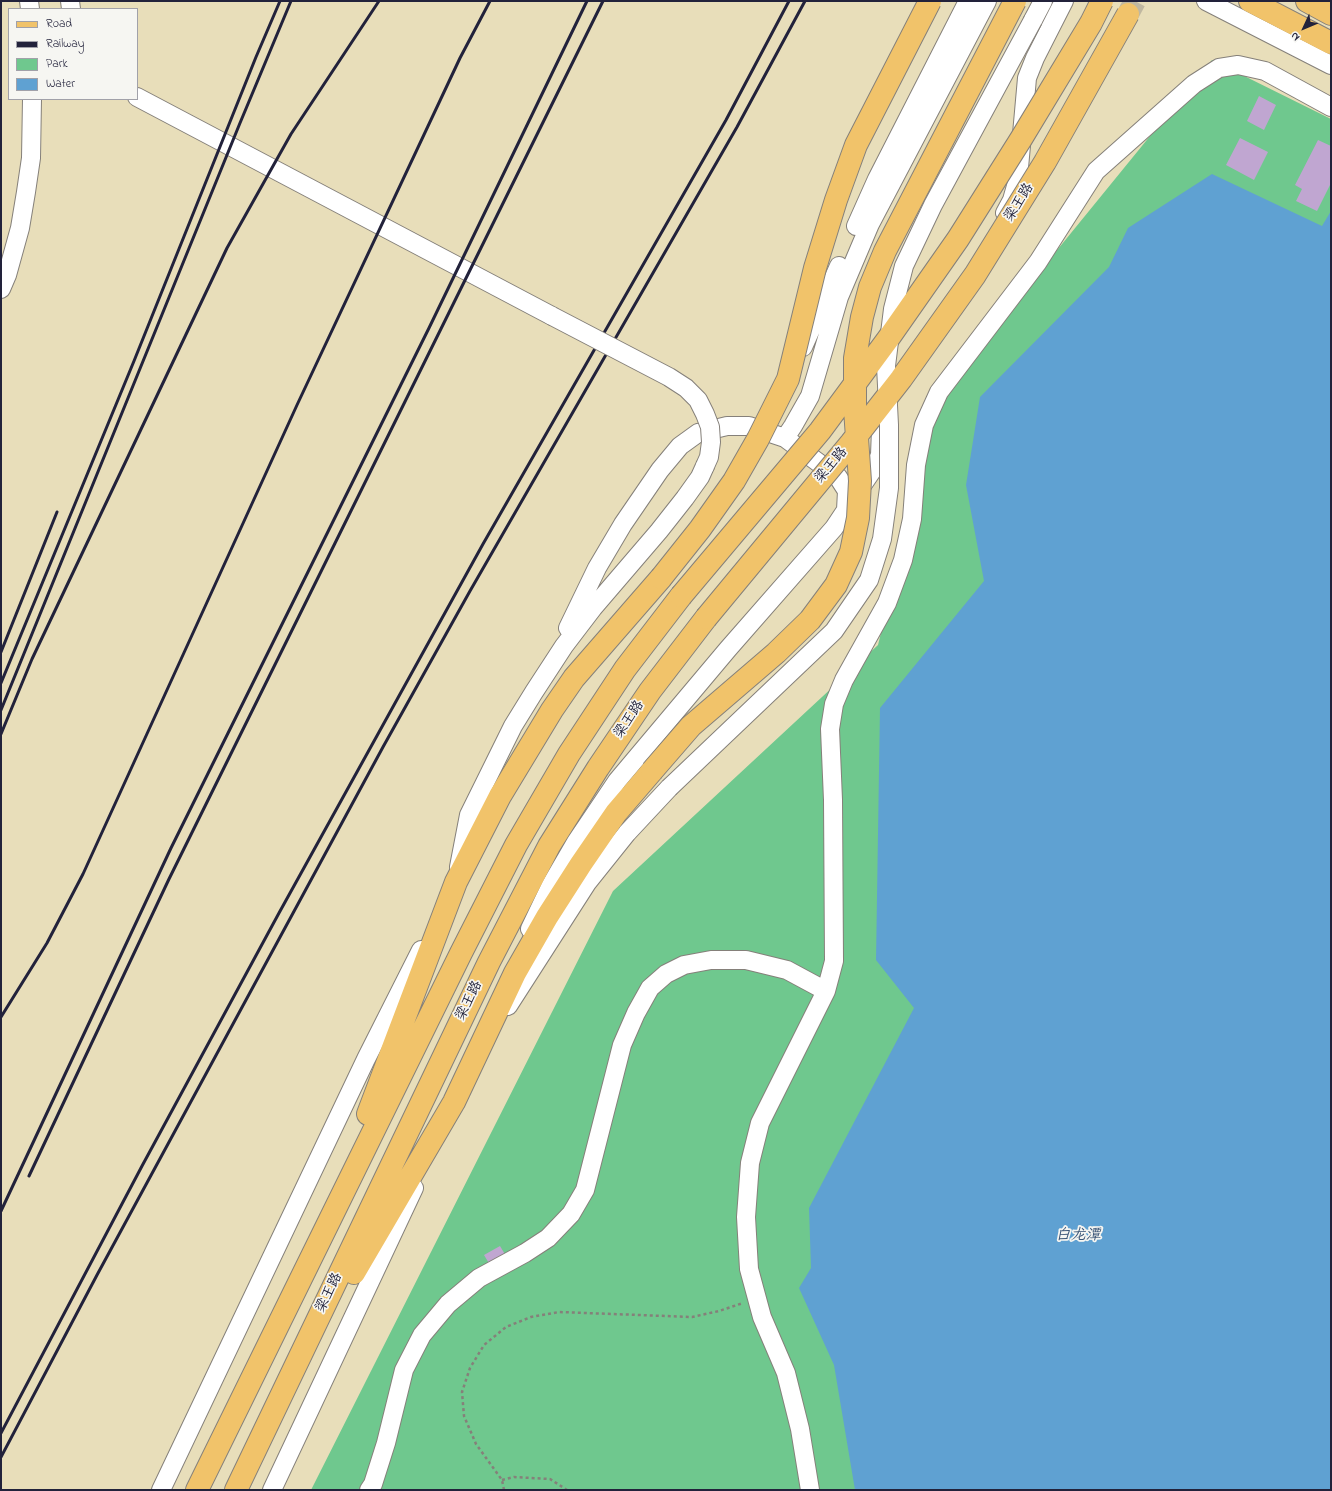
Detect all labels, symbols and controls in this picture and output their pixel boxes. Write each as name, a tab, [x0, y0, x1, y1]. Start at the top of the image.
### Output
legend	[8, 8, 138, 100]
north arrow	[1284, 8, 1324, 48]
text: Road	[46, 15, 72, 33]
text: N	[1287, 28, 1304, 45]
text: Railway	[46, 35, 84, 53]
text: Park	[46, 55, 68, 73]
text: Water	[46, 75, 75, 93]
street label: 梁王路	[1002, 181, 1038, 225]
street label: 梁王路	[812, 445, 852, 487]
street label: 梁王路	[611, 698, 649, 742]
street label: 梁王路	[453, 978, 487, 1024]
water label: 白龙潭	[1056, 1228, 1100, 1246]
street label: 梁王路	[313, 1270, 347, 1316]

